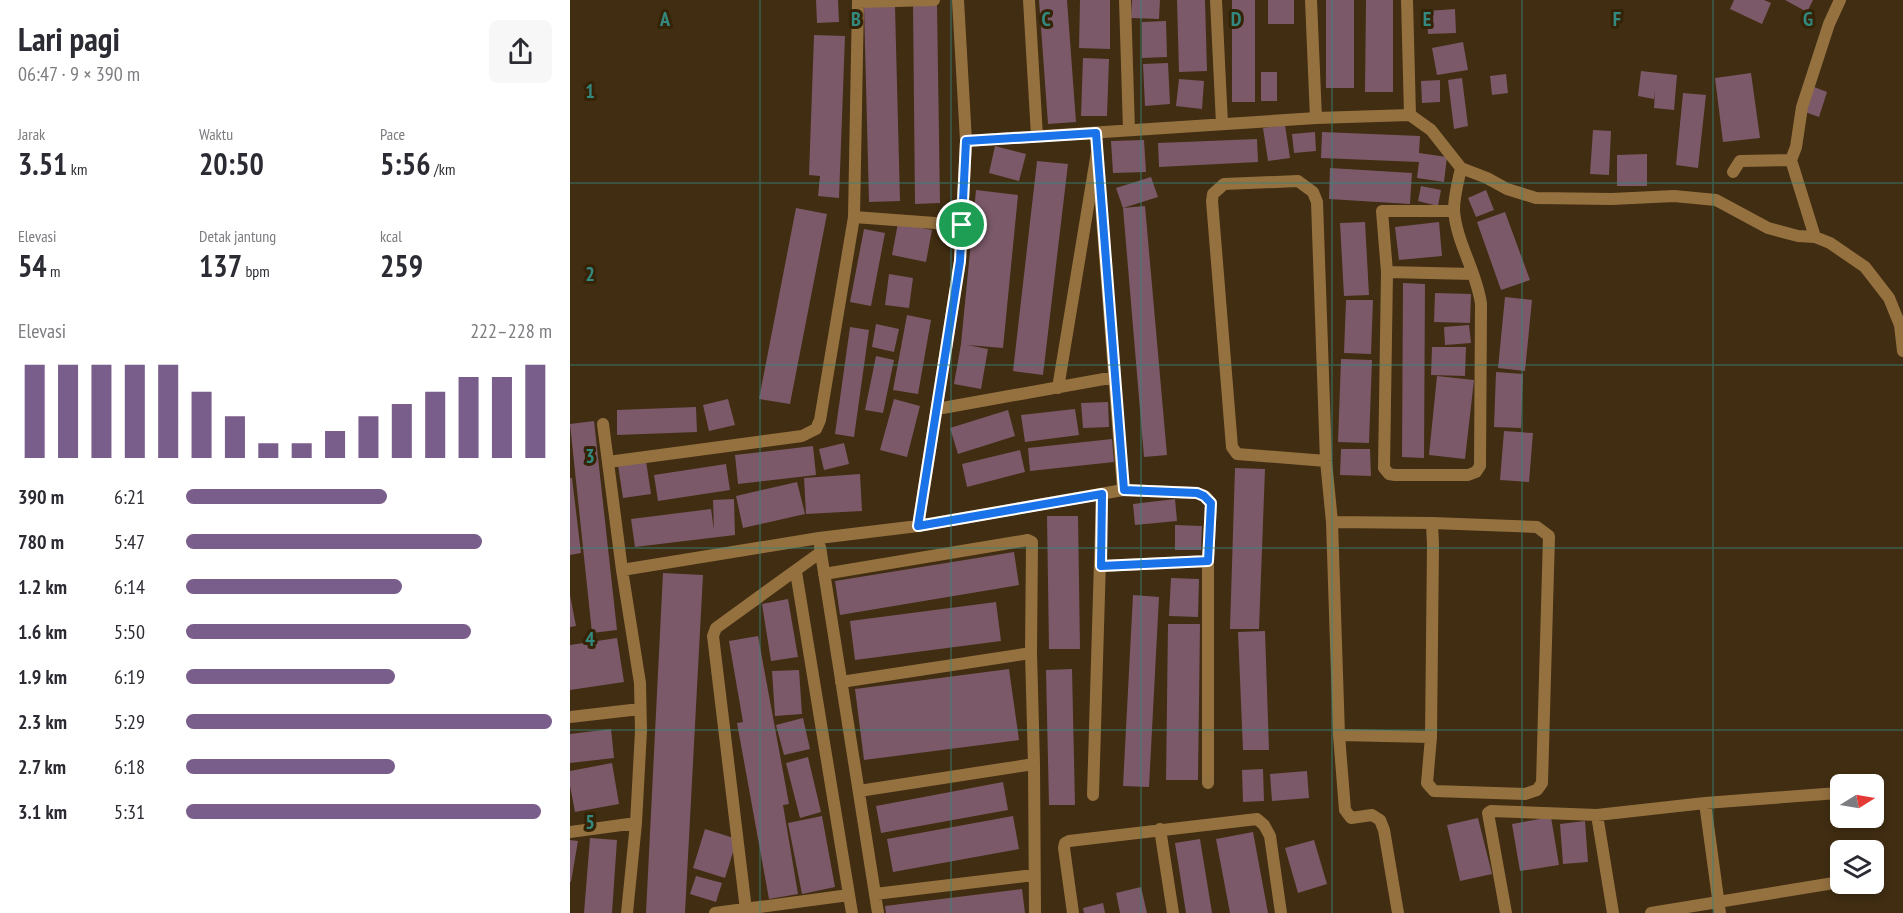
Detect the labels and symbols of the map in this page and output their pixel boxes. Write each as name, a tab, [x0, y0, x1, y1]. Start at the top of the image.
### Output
text: A	[659, 6, 671, 32]
text: B	[851, 6, 861, 32]
text: C	[1041, 6, 1051, 32]
text: D	[1231, 6, 1242, 32]
text: E	[1423, 6, 1431, 32]
text: F	[1613, 6, 1621, 32]
text: G	[1803, 6, 1813, 32]
text: 1	[585, 78, 595, 104]
pin	[936, 199, 987, 250]
text: 2	[585, 261, 595, 287]
text: 3	[585, 443, 595, 469]
text: 4	[585, 626, 595, 652]
north arrow	[1830, 774, 1884, 828]
text: 5	[585, 809, 595, 835]

